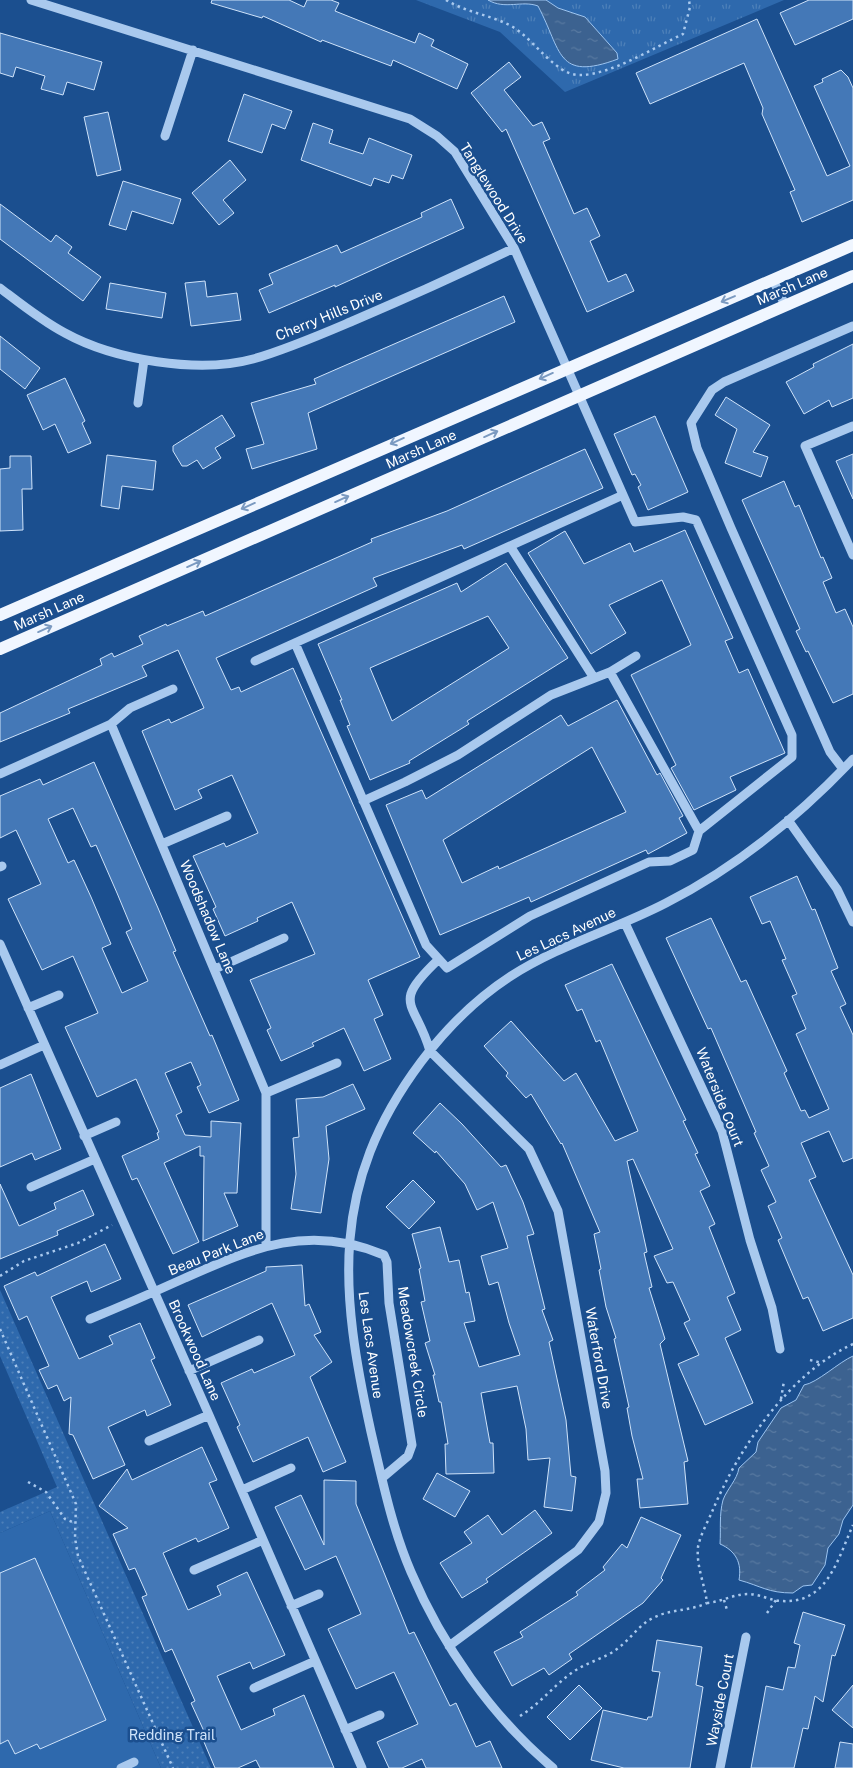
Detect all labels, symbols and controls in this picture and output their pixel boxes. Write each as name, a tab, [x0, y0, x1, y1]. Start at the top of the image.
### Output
street label: Tanglewood Drive	[457, 140, 531, 246]
street label: Marsh Lane	[754, 264, 830, 308]
street label: Cherry Hills Drive	[273, 286, 385, 344]
one-way arrow	[721, 294, 736, 304]
one-way arrow	[539, 372, 554, 382]
street label: Marsh Lane	[383, 426, 459, 472]
one-way arrow	[483, 429, 498, 439]
one-way arrow	[390, 437, 405, 447]
one-way arrow	[335, 494, 350, 503]
one-way arrow	[241, 502, 256, 512]
one-way arrow	[186, 559, 201, 569]
street label: Marsh Lane	[11, 588, 87, 634]
one-way arrow	[37, 624, 52, 634]
street label: Woodshadow Lane	[177, 858, 239, 976]
street label: Les Lacs Avenue	[514, 904, 618, 964]
street label: Waterside Court	[693, 1045, 747, 1149]
street label: Beau Park Lane	[166, 1226, 266, 1278]
street label: Meadowcreek Circle	[395, 1285, 431, 1419]
street label: Les Lacs Avenue	[356, 1290, 386, 1400]
street label: Brookwood Lane	[166, 1297, 224, 1403]
street label: Waterford Drive	[582, 1306, 616, 1410]
street label: Wayside Court	[703, 1652, 737, 1748]
park label: Redding Trail	[129, 1727, 215, 1743]

